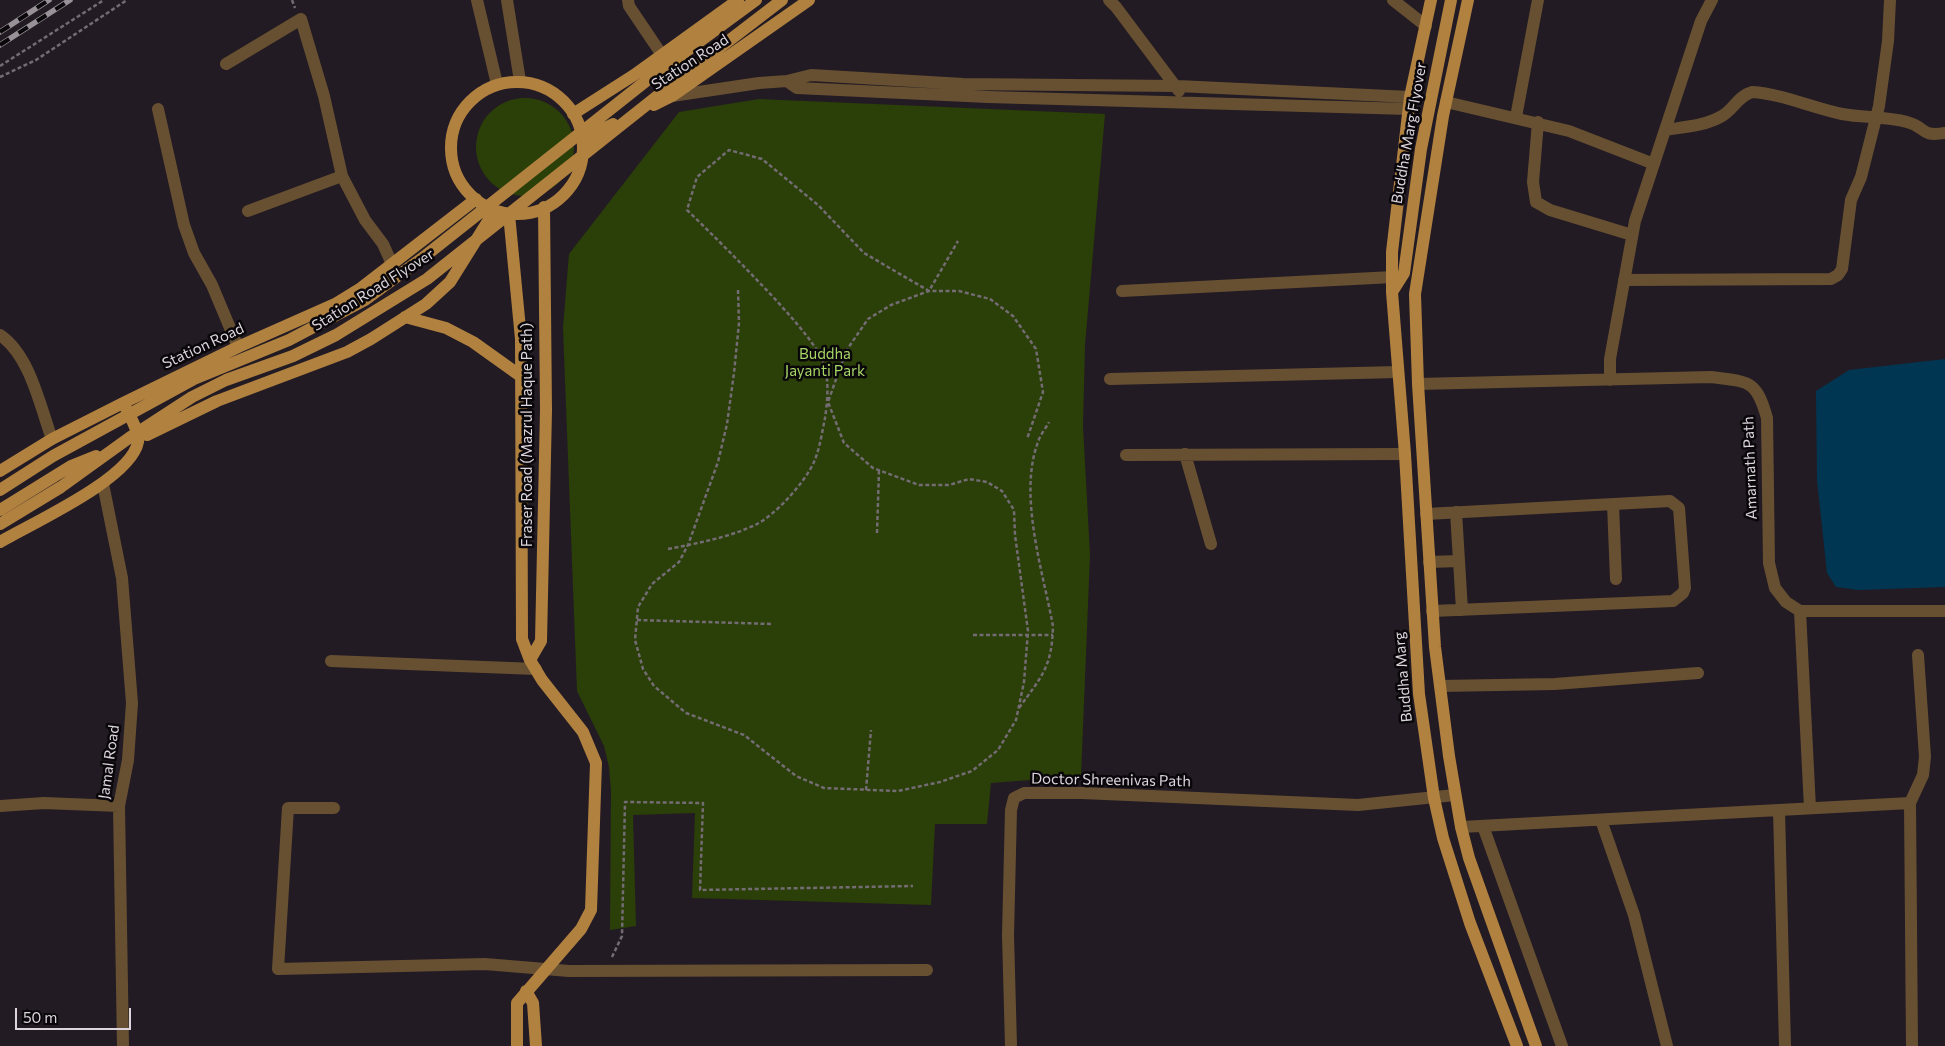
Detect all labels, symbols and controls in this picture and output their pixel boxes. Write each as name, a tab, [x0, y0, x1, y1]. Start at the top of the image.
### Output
street label: Station Road	[648, 30, 732, 94]
street label: Buddha Marg Flyover	[1388, 61, 1430, 205]
street label: Station Road Flyover	[308, 245, 438, 335]
street label: Station Road	[159, 319, 247, 373]
street label: Fraser Road (Mazrul Haque Path)	[518, 323, 536, 547]
park label: Buddha Jayanti Park	[785, 345, 865, 380]
street label: Amarnath Path	[1739, 416, 1761, 520]
street label: Buddha Marg	[1390, 631, 1416, 723]
street label: Jamal Road	[95, 724, 123, 800]
street label: Doctor Shreenivas Path	[1031, 770, 1191, 790]
scale bar	[18, 998, 134, 1030]
text: 50 m	[23, 1008, 57, 1026]

